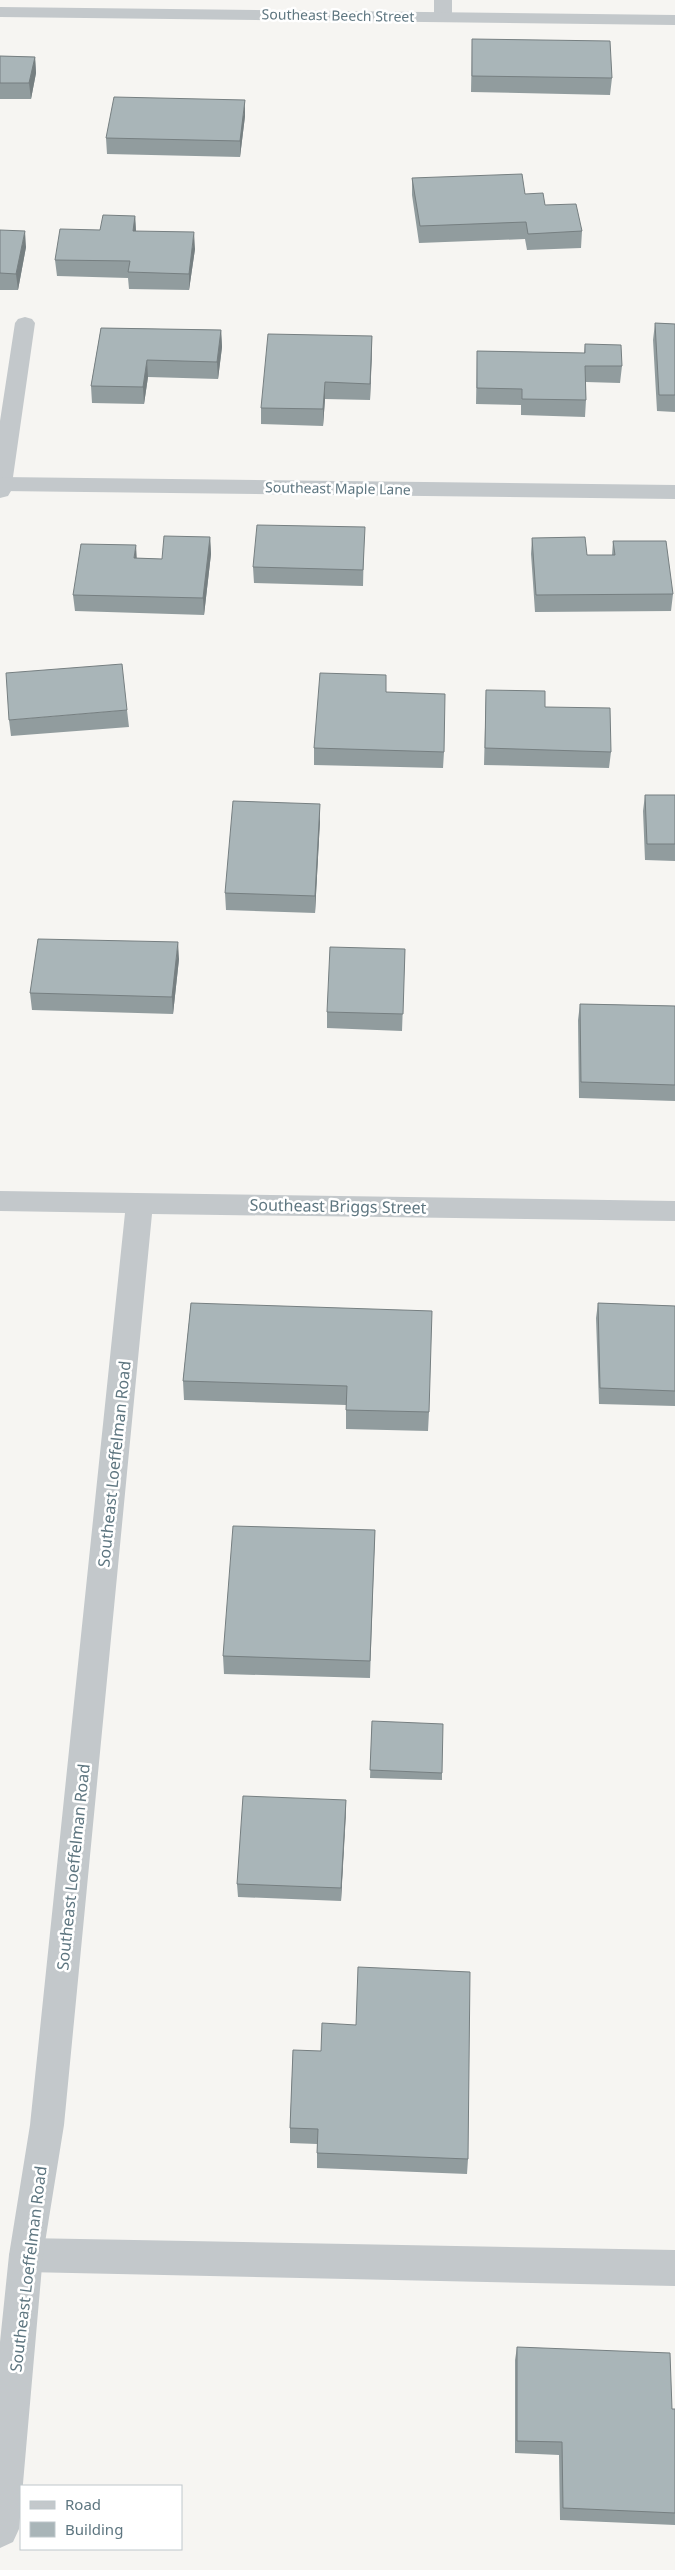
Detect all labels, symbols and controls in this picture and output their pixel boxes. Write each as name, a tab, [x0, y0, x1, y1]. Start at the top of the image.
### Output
street label: Southeast Beech Street	[262, 4, 414, 26]
street label: Southeast Maple Lane	[265, 477, 411, 499]
street label: Southeast Briggs Street	[249, 1193, 427, 1219]
street label: Southeast Loeffelman Road	[92, 1360, 136, 1568]
street label: Southeast Loeffelman Road	[51, 1763, 95, 1971]
street label: Southeast Loeffelman Road	[4, 2165, 52, 2373]
legend	[20, 2485, 182, 2550]
text: Road	[65, 2494, 101, 2514]
text: Building	[65, 2519, 123, 2539]

